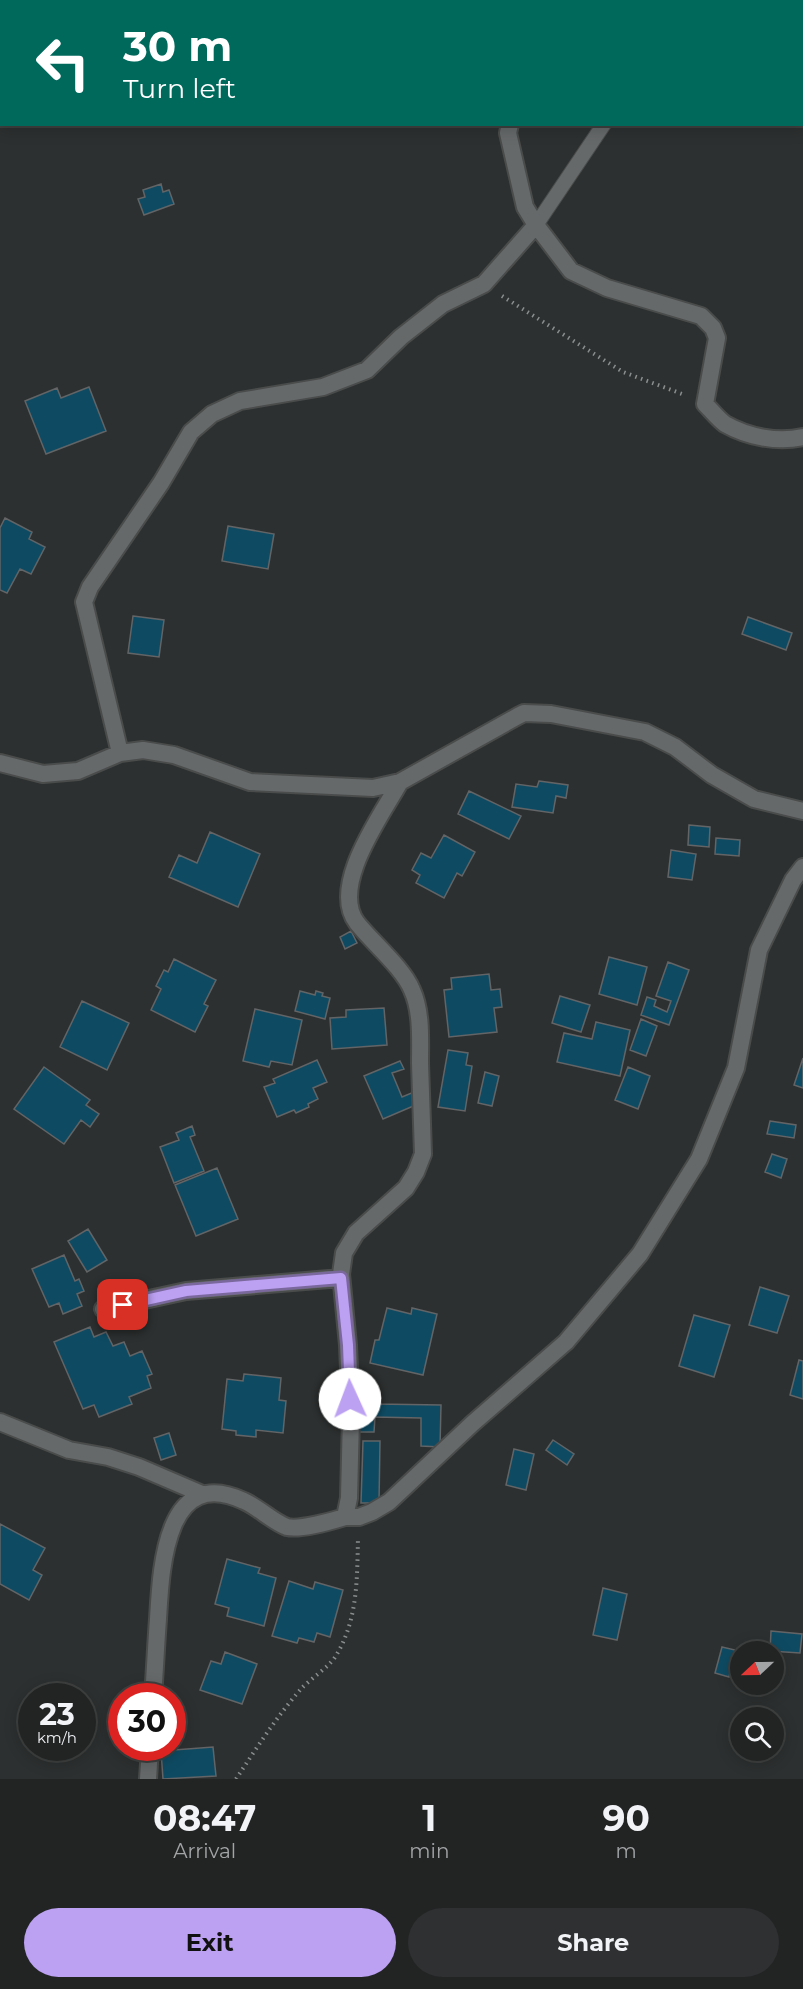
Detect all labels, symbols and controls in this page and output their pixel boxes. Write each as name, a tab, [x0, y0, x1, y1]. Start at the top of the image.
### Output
text: 30 m	[123, 20, 232, 72]
icon: left	[24, 24, 102, 102]
text: Turn left	[123, 72, 236, 105]
pin	[97, 1279, 148, 1330]
icon: arrive	[106, 1288, 139, 1321]
position arrow	[318, 1367, 382, 1431]
north arrow	[730, 1641, 784, 1695]
map controls	[730, 1641, 784, 1761]
speed limit sign: 30	[108, 1683, 186, 1761]
text: 23	[39, 1696, 75, 1733]
button: search	[730, 1707, 784, 1761]
text: km/h	[37, 1728, 77, 1747]
text: 08:47	[153, 1796, 256, 1840]
text: 1	[422, 1796, 436, 1840]
text: 90	[603, 1796, 650, 1840]
text: Arrival	[173, 1839, 236, 1863]
text: min	[409, 1839, 449, 1863]
text: m	[616, 1839, 637, 1863]
button: Exit	[24, 1908, 396, 1977]
button: Share	[408, 1908, 779, 1977]

